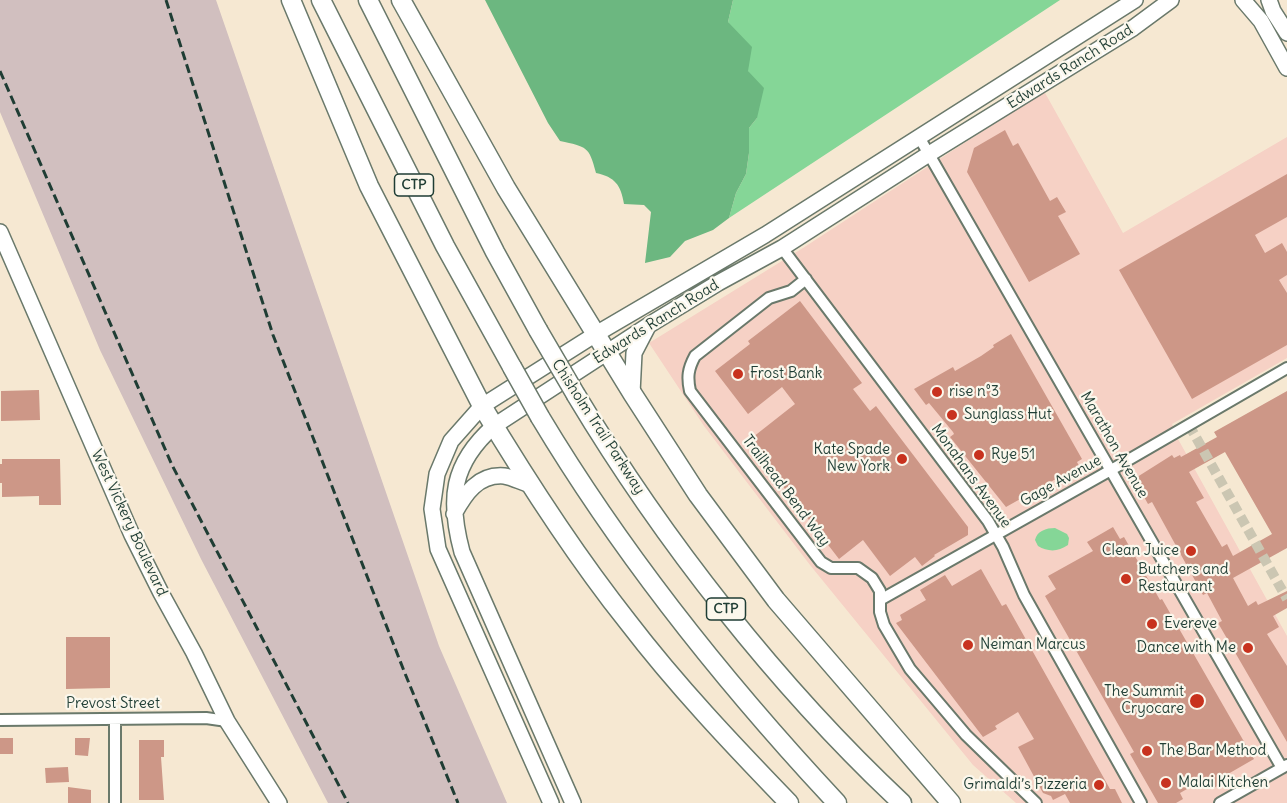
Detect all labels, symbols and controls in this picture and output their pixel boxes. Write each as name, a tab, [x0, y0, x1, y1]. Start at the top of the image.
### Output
street label: Edwards Ranch Road	[1004, 21, 1136, 113]
road number: CTP	[394, 174, 434, 196]
street label: Edwards Ranch Road	[590, 276, 722, 368]
street label: Chisholm Trail Parkway	[548, 356, 648, 498]
place label: Frost Bank	[750, 365, 822, 383]
marker: Frost Bank	[731, 367, 745, 381]
place label: rise n°3	[949, 383, 999, 401]
marker: rise n°3	[930, 385, 944, 399]
street label: Marathon Avenue	[1076, 389, 1152, 501]
place label: Sunglass Hut	[964, 406, 1052, 424]
marker: Sunglass Hut	[945, 408, 959, 422]
street label: Monahans Avenue	[927, 420, 1015, 532]
street label: Trailhead Bend Way	[738, 432, 834, 550]
place label: Kate Spade New York	[814, 441, 890, 476]
place label: Rye 51	[991, 446, 1035, 464]
street label: West Vickery Boulevard	[87, 447, 171, 599]
marker: Rye 51	[972, 448, 986, 462]
street label: Gage Avenue	[1017, 451, 1105, 511]
marker: Kate Spade New York	[895, 452, 909, 466]
place label: Clean Juice	[1102, 542, 1179, 560]
marker: Clean Juice	[1184, 544, 1198, 558]
place label: Butchers and Restaurant	[1138, 561, 1229, 596]
marker: Butchers and Restaurant	[1119, 572, 1133, 586]
road number: CTP	[706, 598, 746, 620]
place label: Evereve	[1164, 615, 1217, 633]
marker: Evereve	[1145, 617, 1159, 631]
place label: Neiman Marcus	[980, 636, 1085, 654]
marker: Neiman Marcus	[961, 638, 975, 652]
place label: Dance with Me	[1137, 639, 1236, 657]
marker: Dance with Me	[1241, 641, 1255, 655]
place label: The Summit Cryocare	[1104, 683, 1184, 718]
marker: The Summit Cryocare	[1188, 692, 1206, 710]
street label: Prevost Street	[66, 695, 160, 713]
place label: The Bar Method	[1159, 742, 1266, 760]
marker: The Bar Method	[1140, 744, 1154, 758]
place label: Malai Kitchen	[1178, 774, 1268, 792]
place label: Grimaldi’s Pizzeria	[963, 776, 1087, 794]
marker: Malai Kitchen	[1159, 776, 1173, 790]
marker: Grimaldi’s Pizzeria	[1092, 778, 1106, 792]

